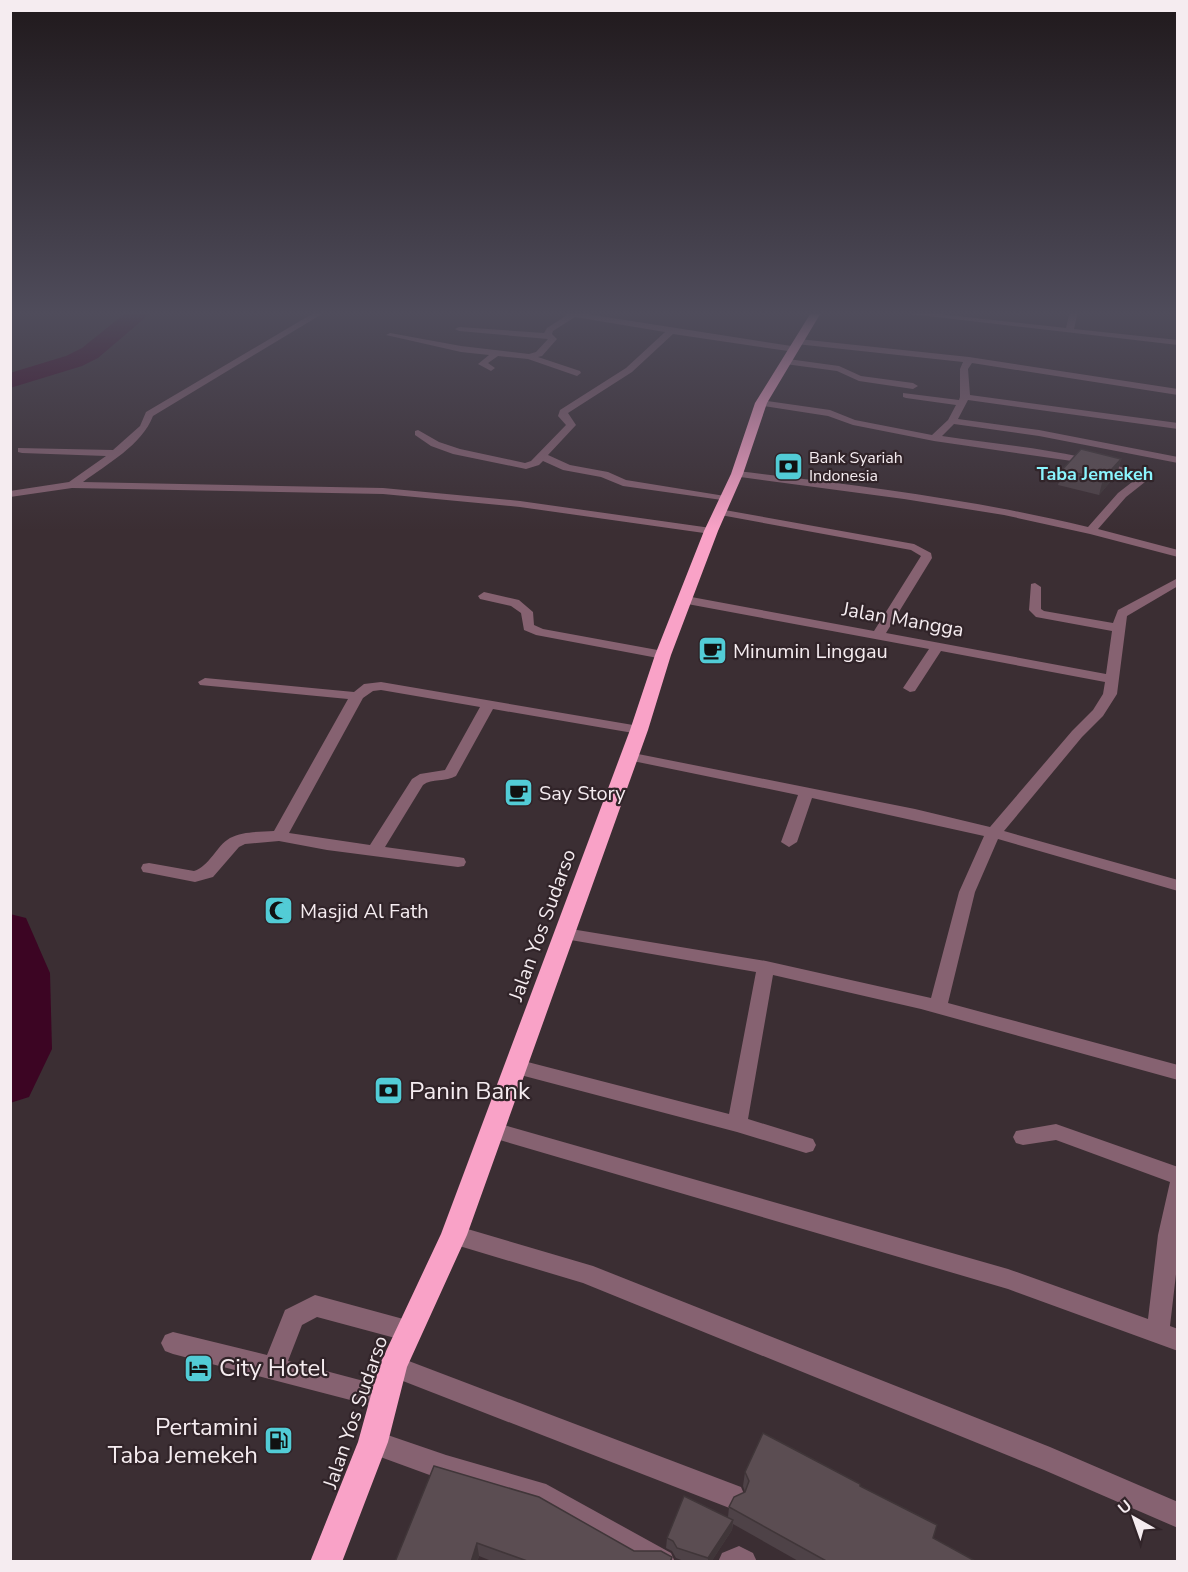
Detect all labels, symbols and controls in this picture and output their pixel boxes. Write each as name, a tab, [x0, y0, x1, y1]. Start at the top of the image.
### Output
place label: Bank Syariah Indonesia	[809, 447, 903, 487]
bank icon: Bank Syariah Indonesia	[772, 450, 804, 482]
district label: Taba Jemekeh	[1037, 462, 1153, 486]
street label: Jalan Mangga	[839, 595, 966, 643]
cafe icon: Minumin Linggau	[696, 635, 728, 667]
place label: Minumin Linggau	[733, 638, 888, 665]
cafe icon: Say Story	[502, 777, 534, 809]
place label: Say Story	[539, 780, 626, 807]
street label: Jalan Yos Sudarso	[502, 845, 583, 1006]
mosque icon: Masjid Al Fath	[263, 895, 295, 927]
place label: Masjid Al Fath	[300, 898, 429, 925]
bank icon: Panin Bank	[372, 1075, 404, 1107]
place label: Panin Bank	[409, 1075, 531, 1107]
street label: Jalan Yos Sudarso	[316, 1332, 394, 1493]
hotel icon: City Hotel	[182, 1352, 214, 1384]
place label: City Hotel	[219, 1352, 327, 1384]
place label: Pertamini Taba Jemekeh	[108, 1411, 258, 1471]
fuel station icon: Pertamini Taba Jemekeh	[263, 1425, 295, 1457]
north arrow	[1104, 1488, 1164, 1548]
text: U	[1113, 1495, 1137, 1519]

